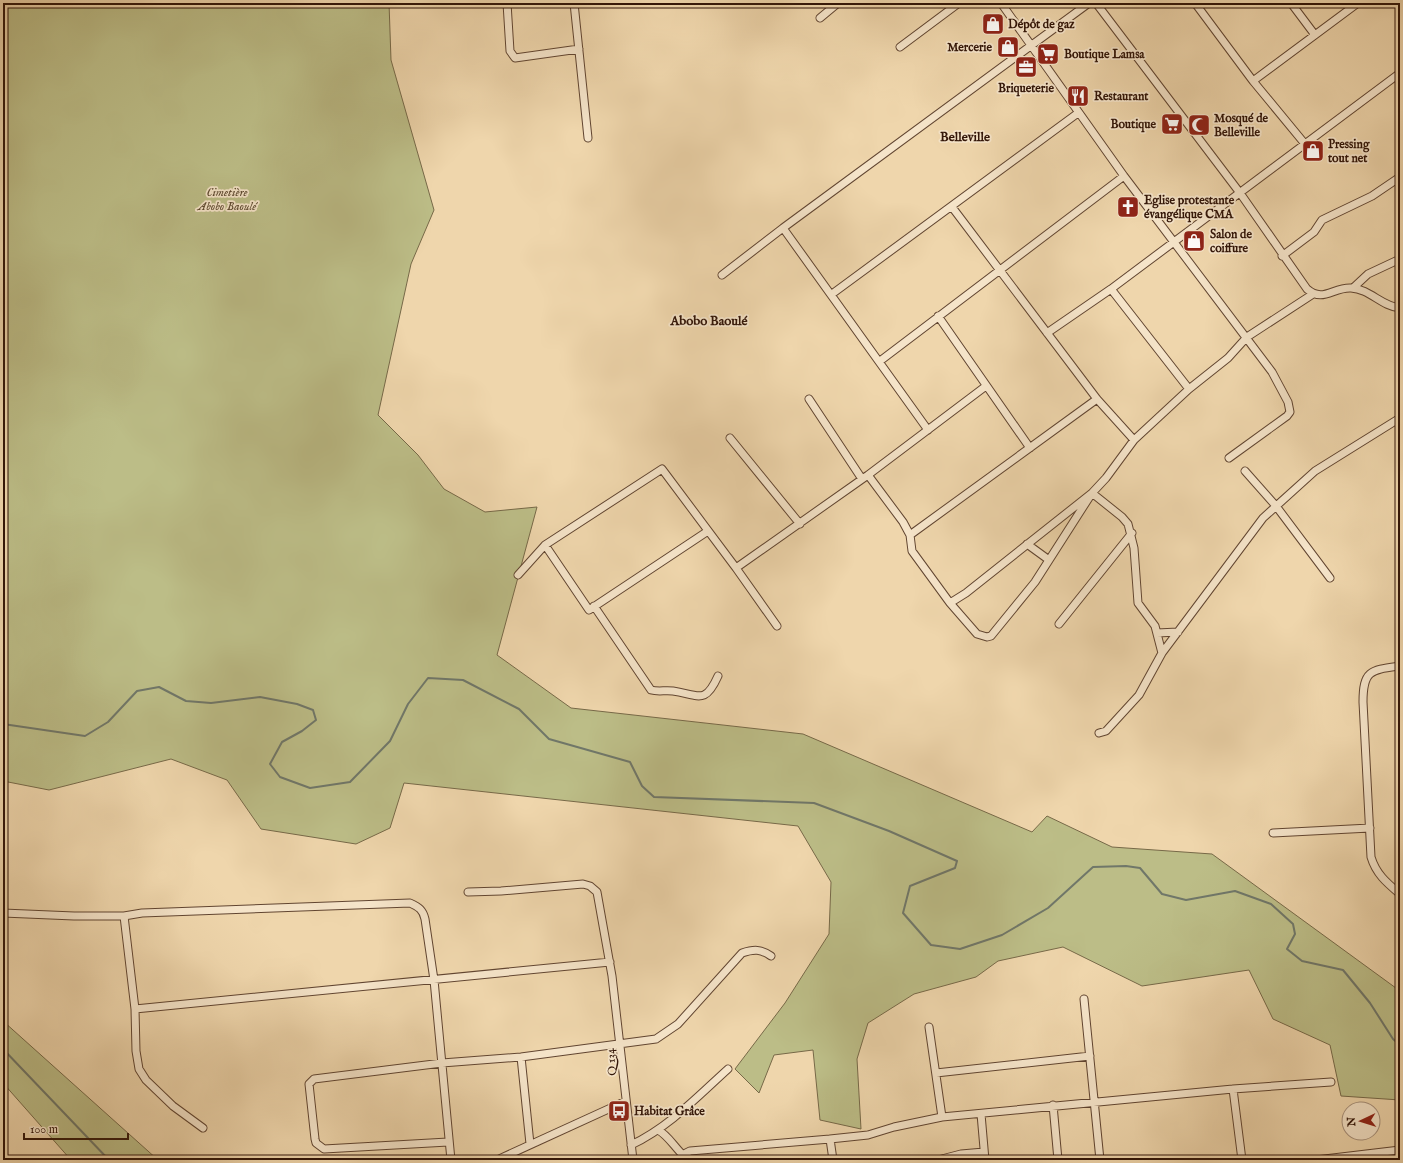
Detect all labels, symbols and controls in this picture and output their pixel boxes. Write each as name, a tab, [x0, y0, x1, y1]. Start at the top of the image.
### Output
shop icon: Dépôt de gaz	[980, 11, 1006, 37]
place label: Dépôt de gaz	[1008, 17, 1075, 33]
shop icon: Mercerie	[995, 34, 1021, 60]
place label: Mercerie	[947, 40, 992, 55]
supermarket icon: Boutique Lamsa	[1035, 41, 1061, 67]
place label: Boutique Lamsa	[1064, 47, 1145, 63]
office icon: Briqueterie	[1013, 54, 1039, 80]
place label: Briqueterie	[998, 81, 1054, 97]
restaurant icon: Restaurant	[1065, 83, 1091, 109]
place label: Restaurant	[1094, 89, 1149, 104]
supermarket icon: Boutique	[1159, 111, 1185, 137]
place label: Mosqué de Belleville	[1214, 111, 1269, 140]
mosque icon: Mosqué de Belleville	[1186, 112, 1212, 138]
place label: Boutique	[1110, 117, 1156, 133]
district label: Belleville	[940, 129, 990, 146]
place label: Pressing tout net	[1327, 137, 1370, 166]
shop icon: Pressing tout net	[1300, 138, 1326, 164]
park label: Cimetière Abobo Baoulé	[196, 185, 258, 214]
place label: Eglise protestante évangélique CMA	[1144, 193, 1235, 223]
church icon: Eglise protestante évangélique CMA	[1115, 194, 1141, 220]
place label: Salon de coiffure	[1210, 227, 1252, 256]
shop icon: Salon de coiffure	[1181, 228, 1207, 254]
district label: Abobo Baoulé	[670, 313, 747, 330]
street label: Q 134	[603, 1047, 620, 1076]
bus stop icon: Habitat Grâce	[606, 1098, 632, 1124]
north arrow	[1341, 1101, 1381, 1141]
place label: Habitat Grâce	[634, 1104, 705, 1119]
scale bar	[24, 1115, 128, 1141]
text: N	[1345, 1116, 1359, 1128]
text: 100 m	[30, 1122, 58, 1137]

